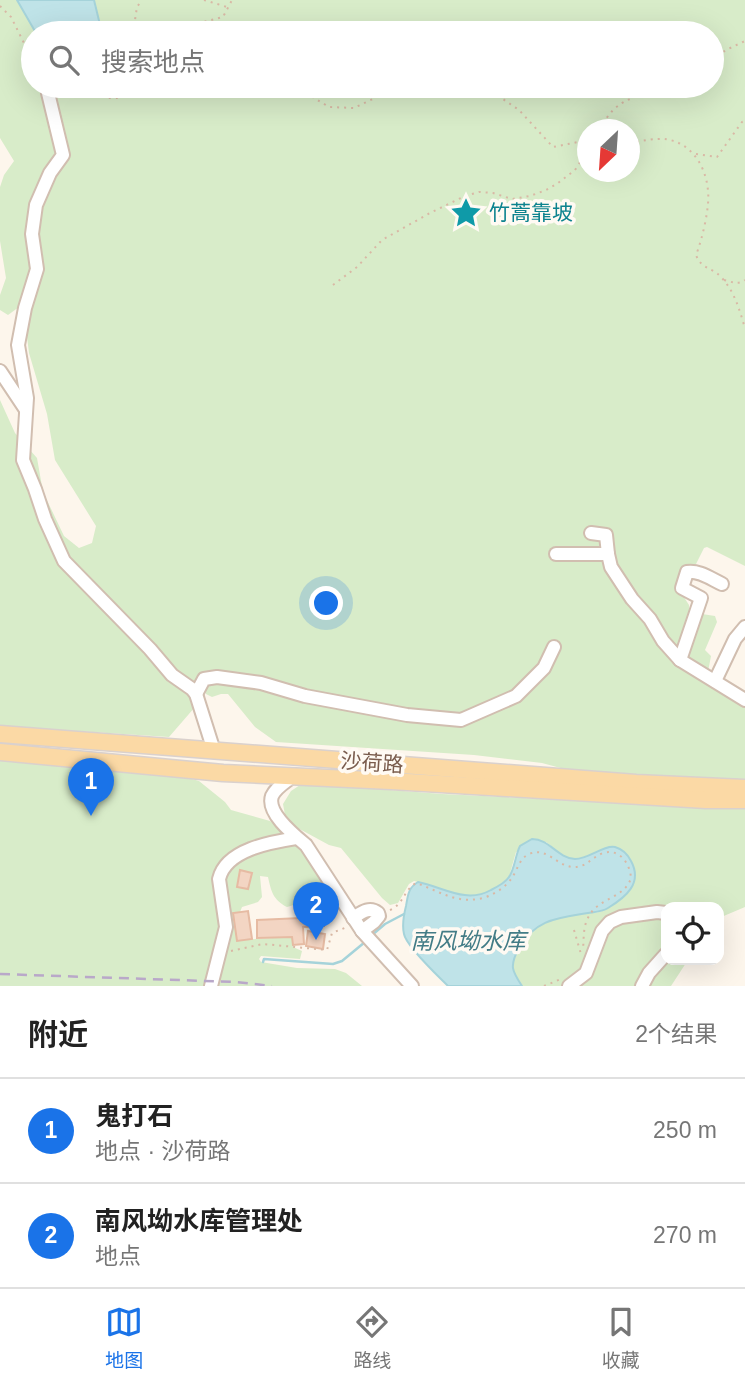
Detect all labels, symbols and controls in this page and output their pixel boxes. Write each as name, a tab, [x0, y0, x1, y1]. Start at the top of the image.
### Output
search box	[21, 21, 724, 98]
icon: search	[45, 41, 83, 79]
text: 搜索地点	[101, 47, 205, 77]
north arrow	[577, 119, 640, 182]
place icon: 竹蒿靠坡	[449, 196, 483, 230]
place label: 竹蒿靠坡	[489, 201, 573, 224]
your location	[309, 586, 343, 620]
street label: 沙荷路	[340, 749, 404, 776]
pin: 1	[68, 758, 114, 816]
pin: 2	[293, 882, 339, 940]
map controls	[661, 902, 724, 965]
button: locate	[661, 902, 724, 965]
water label: 南风坳水库	[411, 928, 530, 954]
text: 附近	[28, 1018, 88, 1051]
text: 2个结果	[635, 1021, 717, 1047]
text: 鬼打石	[95, 1101, 173, 1131]
text: 1	[45, 1117, 57, 1143]
text: 250 m	[653, 1117, 717, 1143]
text: 地点 · 沙荷路	[95, 1138, 230, 1164]
text: 南风坳水库管理处	[95, 1206, 303, 1236]
text: 2	[45, 1222, 57, 1248]
text: 270 m	[653, 1222, 717, 1248]
text: 地点	[95, 1243, 141, 1269]
tab: 地图	[105, 1303, 143, 1372]
tab: 路线	[353, 1303, 392, 1372]
tab: 收藏	[602, 1303, 640, 1372]

